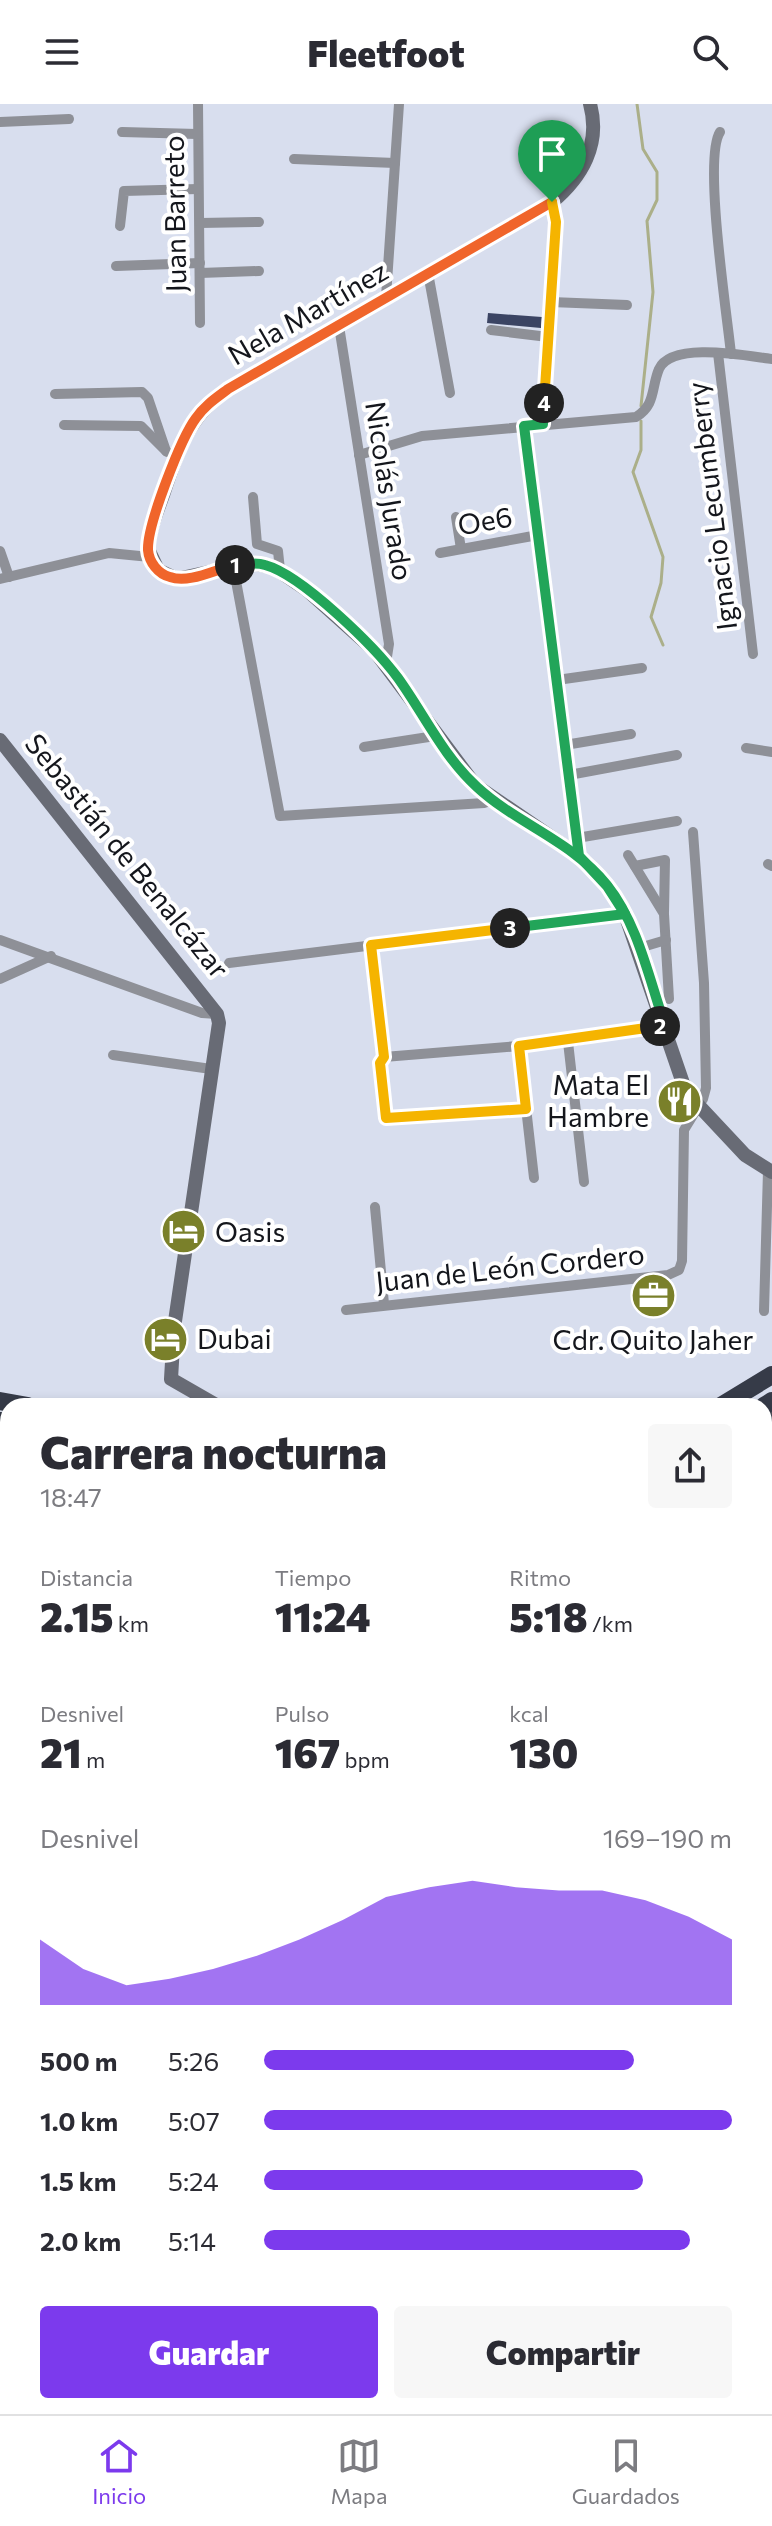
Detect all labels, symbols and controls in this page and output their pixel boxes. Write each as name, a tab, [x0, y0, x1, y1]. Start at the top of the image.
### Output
icon: menu	[40, 30, 84, 74]
text: Fleetfoot	[307, 30, 465, 74]
icon: search	[688, 30, 732, 74]
pin	[518, 120, 586, 202]
icon: arrive	[530, 132, 574, 176]
street label: Juan Barreto	[156, 135, 192, 293]
street label: Nela Martínez	[222, 253, 393, 372]
street label: Ignacio Lecumberry	[679, 380, 743, 632]
pin: 4	[524, 383, 564, 423]
text: 4	[537, 389, 551, 416]
street label: Nicolás Jurado	[359, 399, 421, 583]
street label: Oe6	[455, 499, 515, 542]
pin: 1	[215, 545, 255, 585]
text: 1	[230, 551, 240, 578]
street label: Sebastián de Benalcázar	[19, 726, 237, 984]
pin: 3	[490, 908, 530, 948]
text: 3	[504, 914, 516, 941]
pin: 2	[640, 1006, 680, 1046]
text: 2	[654, 1012, 666, 1039]
place label: Mata El Hambre	[547, 1067, 649, 1133]
restaurant icon: Mata El Hambre	[656, 1077, 704, 1125]
hotel icon: Oasis	[160, 1208, 208, 1256]
place label: Oasis	[215, 1214, 285, 1248]
street label: Juan de León Cordero	[374, 1236, 646, 1298]
office icon: Cdr. Quito Jaher	[629, 1272, 677, 1320]
hotel icon: Dubai	[142, 1315, 190, 1363]
place label: Dubai	[197, 1321, 272, 1355]
place label: Cdr. Quito Jaher	[553, 1322, 753, 1356]
text: Carrera nocturna	[40, 1424, 387, 1478]
button: share	[648, 1424, 732, 1508]
text: 18:47	[40, 1481, 102, 1512]
text: Distancia	[40, 1564, 133, 1591]
text: Tiempo	[275, 1564, 351, 1591]
text: Ritmo	[509, 1564, 571, 1591]
text: 2.15	[40, 1591, 114, 1640]
text: 11:24	[275, 1591, 371, 1640]
text: 5:18	[509, 1591, 588, 1640]
text: km	[114, 1610, 149, 1637]
text: /km	[588, 1610, 633, 1637]
text: Desnivel	[40, 1700, 124, 1727]
text: Pulso	[275, 1700, 330, 1727]
text: kcal	[509, 1700, 549, 1727]
text: 21	[40, 1727, 82, 1776]
text: 167	[275, 1727, 340, 1776]
text: 130	[509, 1727, 578, 1776]
text: m	[82, 1746, 105, 1773]
text: bpm	[340, 1746, 390, 1773]
text: Desnivel	[40, 1822, 139, 1853]
text: 169–190 m	[603, 1822, 732, 1853]
text: 500 m	[40, 2045, 117, 2076]
text: 5:26	[168, 2045, 219, 2076]
text: 1.0 km	[40, 2105, 118, 2136]
text: 5:07	[168, 2105, 220, 2136]
text: 1.5 km	[40, 2165, 116, 2196]
text: 5:24	[168, 2165, 219, 2196]
text: 2.0 km	[40, 2225, 121, 2256]
text: 5:14	[168, 2225, 216, 2256]
button: Guardar	[40, 2306, 378, 2398]
button: Compartir	[394, 2306, 732, 2398]
tab: Inicio	[92, 2434, 146, 2509]
tab: Mapa	[331, 2434, 387, 2509]
tab: Guardados	[572, 2434, 680, 2509]

